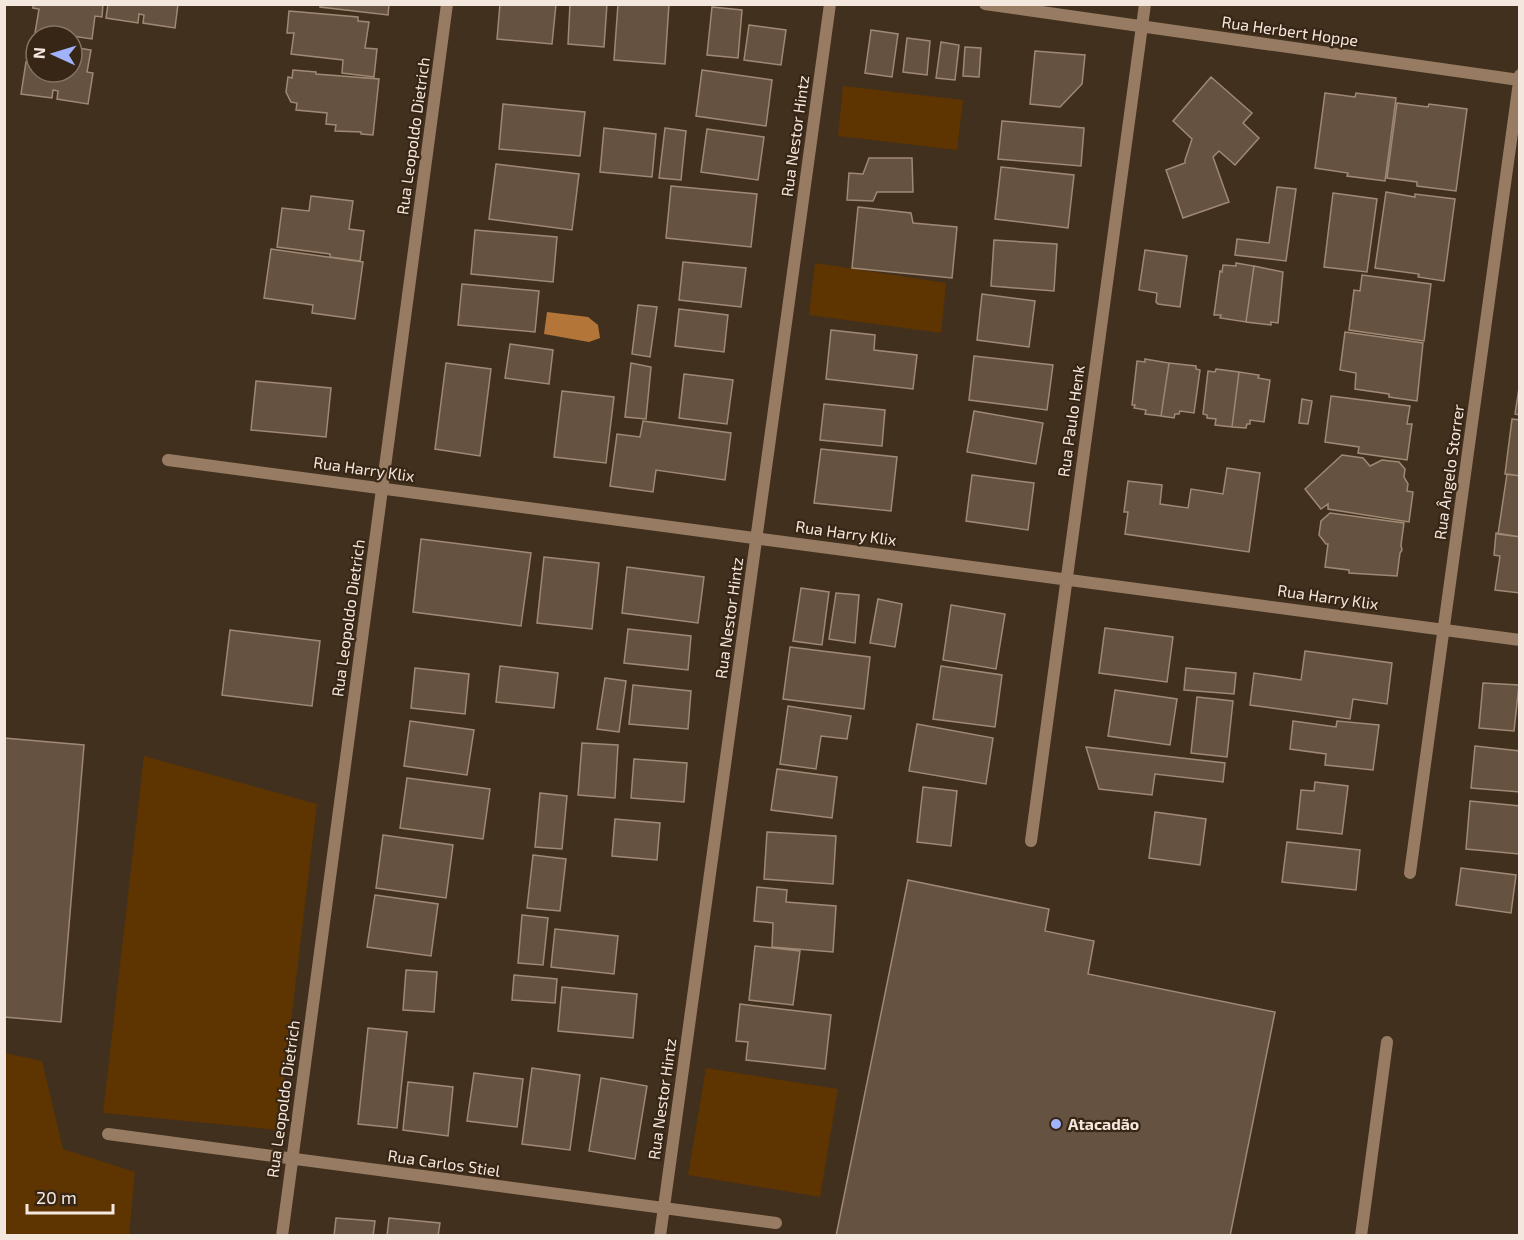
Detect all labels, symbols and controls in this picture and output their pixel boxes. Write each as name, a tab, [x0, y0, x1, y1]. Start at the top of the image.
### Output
street label: Rua Herbert Hoppe	[1221, 12, 1360, 50]
north arrow	[24, 24, 84, 84]
text: N	[29, 46, 48, 59]
street label: Rua Leopoldo Dietrich	[392, 56, 433, 216]
street label: Rua Nestor Hintz	[777, 74, 812, 198]
street label: Rua Paulo Henk	[1053, 364, 1088, 478]
street label: Rua Ângelo Storrer	[1430, 402, 1468, 541]
street label: Rua Harry Klix	[312, 452, 416, 485]
street label: Rua Harry Klix	[794, 516, 898, 549]
street label: Rua Leopoldo Dietrich	[327, 538, 368, 698]
street label: Rua Nestor Hintz	[711, 556, 746, 680]
street label: Rua Harry Klix	[1276, 580, 1380, 613]
street label: Rua Leopoldo Dietrich	[262, 1019, 303, 1179]
street label: Rua Nestor Hintz	[644, 1037, 679, 1161]
place label: Atacadão	[1068, 1114, 1139, 1133]
marker: Atacadão	[1049, 1117, 1063, 1131]
street label: Rua Carlos Stiel	[387, 1145, 502, 1180]
scale bar	[27, 1177, 112, 1215]
text: 20 m	[36, 1186, 77, 1208]

